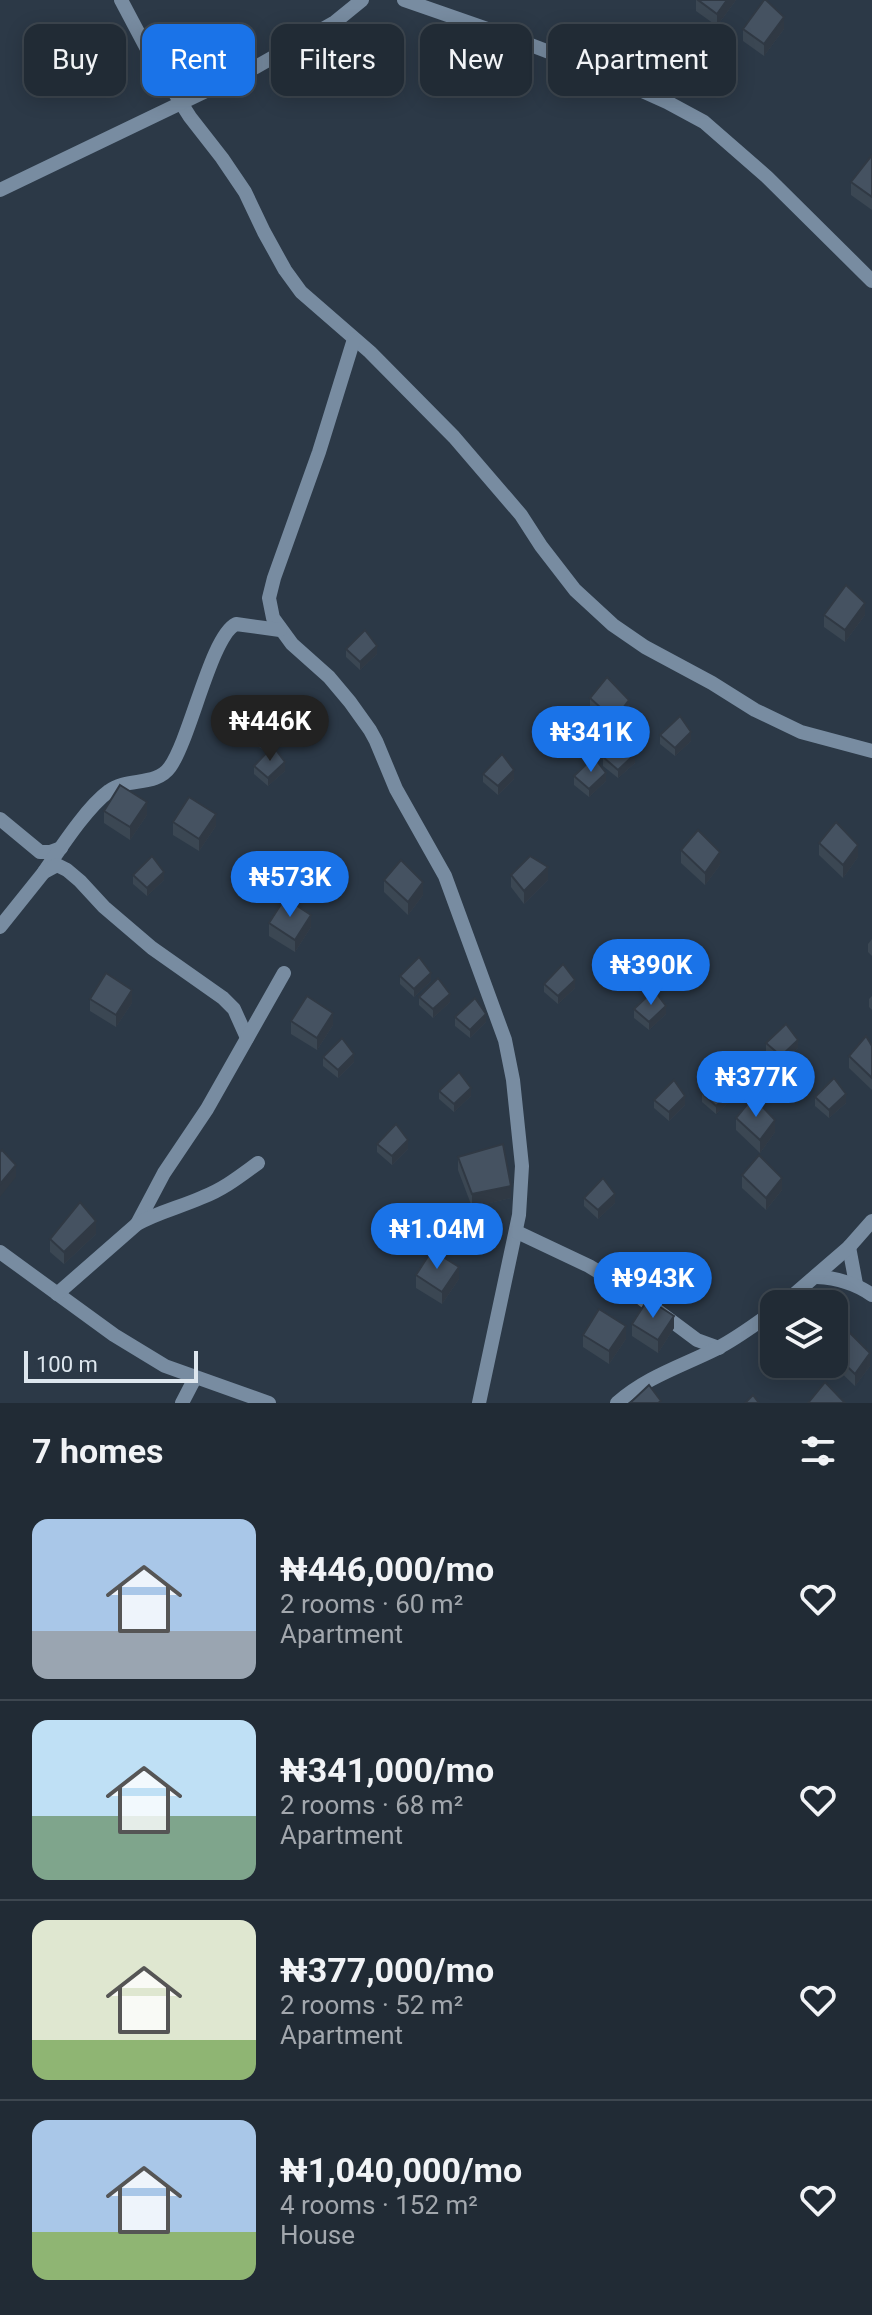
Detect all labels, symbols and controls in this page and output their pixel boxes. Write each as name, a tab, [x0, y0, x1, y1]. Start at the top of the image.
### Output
chip: Buy	[24, 24, 126, 96]
chip: Rent	[142, 24, 255, 96]
chip: Filters	[271, 24, 404, 96]
chip: New	[420, 24, 532, 96]
chip: Apartment	[548, 24, 736, 96]
pin: ₦446K	[214, 695, 326, 763]
text: ₦446K	[229, 706, 311, 736]
pin: ₦341K	[535, 706, 647, 774]
text: ₦341K	[550, 717, 632, 747]
pin: ₦573K	[234, 851, 346, 919]
text: ₦573K	[249, 862, 331, 892]
pin: ₦390K	[595, 939, 707, 1007]
text: ₦390K	[610, 950, 692, 980]
pin: ₦377K	[700, 1051, 812, 1119]
text: ₦377K	[715, 1062, 797, 1092]
pin: ₦1.04M	[372, 1203, 502, 1271]
text: ₦1.04M	[389, 1214, 485, 1244]
pin: ₦943K	[597, 1252, 709, 1320]
text: ₦943K	[612, 1263, 694, 1293]
map controls	[760, 1290, 848, 1378]
button: layers	[760, 1290, 848, 1378]
scale bar	[24, 1347, 198, 1383]
text: 100 m	[36, 1352, 98, 1377]
icon: filters	[796, 1429, 840, 1473]
text: 7 homes	[32, 1431, 163, 1471]
text: ₦446,000/mo	[280, 1549, 494, 1589]
icon: home	[96, 1551, 192, 1647]
icon: heart	[796, 1577, 840, 1621]
text: 2 rooms · 60 m²	[280, 1589, 463, 1619]
text: Apartment	[280, 1619, 403, 1649]
text: ₦341,000/mo	[280, 1750, 494, 1790]
icon: home	[96, 1752, 192, 1848]
icon: heart	[796, 1778, 840, 1822]
text: 2 rooms · 68 m²	[280, 1790, 463, 1820]
text: Apartment	[280, 1820, 403, 1850]
text: ₦377,000/mo	[280, 1950, 494, 1990]
icon: home	[96, 1952, 192, 2048]
icon: heart	[796, 1978, 840, 2022]
text: 2 rooms · 52 m²	[280, 1990, 463, 2020]
text: Apartment	[280, 2020, 403, 2050]
text: ₦1,040,000/mo	[280, 2150, 522, 2190]
icon: home	[96, 2152, 192, 2248]
icon: heart	[796, 2178, 840, 2222]
text: 4 rooms · 152 m²	[280, 2190, 478, 2220]
text: House	[280, 2220, 355, 2250]

